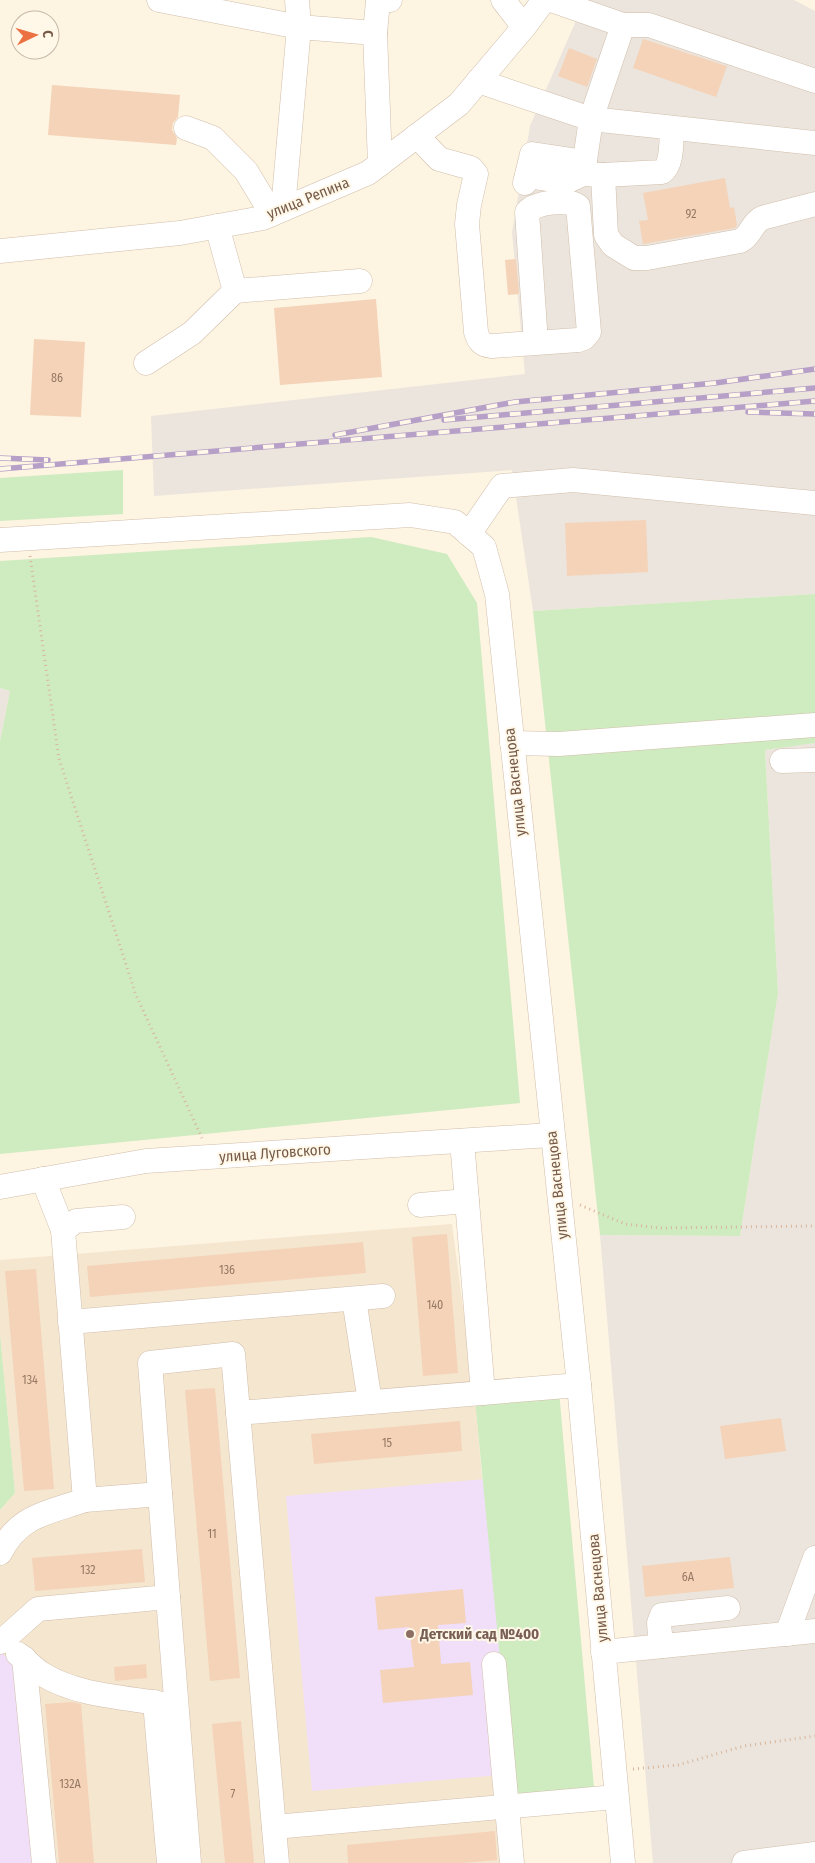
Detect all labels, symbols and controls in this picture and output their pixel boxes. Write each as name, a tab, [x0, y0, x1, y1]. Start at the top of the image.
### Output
north arrow	[10, 10, 60, 60]
text: С	[39, 30, 56, 39]
street label: улица Репина	[264, 173, 352, 223]
house number: 92	[686, 207, 696, 221]
house number: 86	[51, 371, 63, 385]
street label: улица Васнецова	[500, 727, 530, 837]
street label: улица Васнецова	[542, 1130, 572, 1240]
street label: улица Луговского	[219, 1140, 332, 1166]
house number: 136	[219, 1263, 235, 1277]
house number: 140	[427, 1298, 443, 1312]
house number: 134	[22, 1373, 38, 1387]
house number: 15	[382, 1436, 393, 1450]
house number: 11	[207, 1527, 217, 1541]
street label: улица Васнецова	[584, 1533, 612, 1643]
house number: 132	[80, 1563, 96, 1577]
house number: 6А	[682, 1570, 695, 1584]
place label: Детский сад №400	[419, 1625, 539, 1643]
marker: Детский сад №400	[404, 1628, 416, 1640]
house number: 132А	[59, 1777, 81, 1791]
house number: 7	[231, 1787, 236, 1801]

